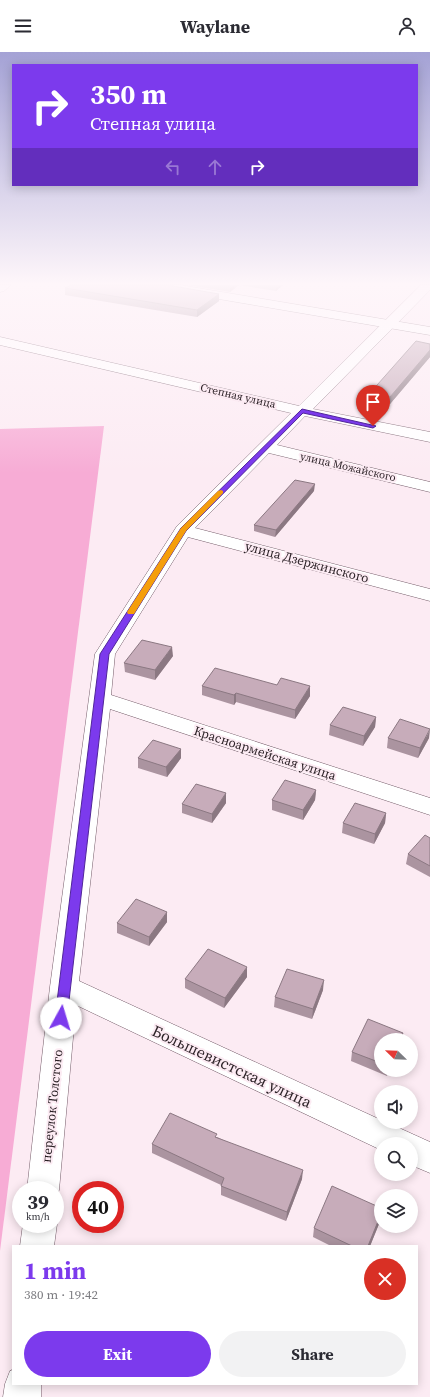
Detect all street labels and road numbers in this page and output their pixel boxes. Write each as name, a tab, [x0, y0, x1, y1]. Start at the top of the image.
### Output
street label: Степная улица	[199, 380, 277, 412]
street label: улица Можайского	[299, 449, 397, 485]
street label: улица Дзержинского	[243, 537, 371, 587]
street label: Красноармейская улица	[192, 722, 339, 784]
street label: Большевистская улица	[149, 1019, 316, 1113]
street label: переулок Толстого	[38, 1049, 66, 1163]

